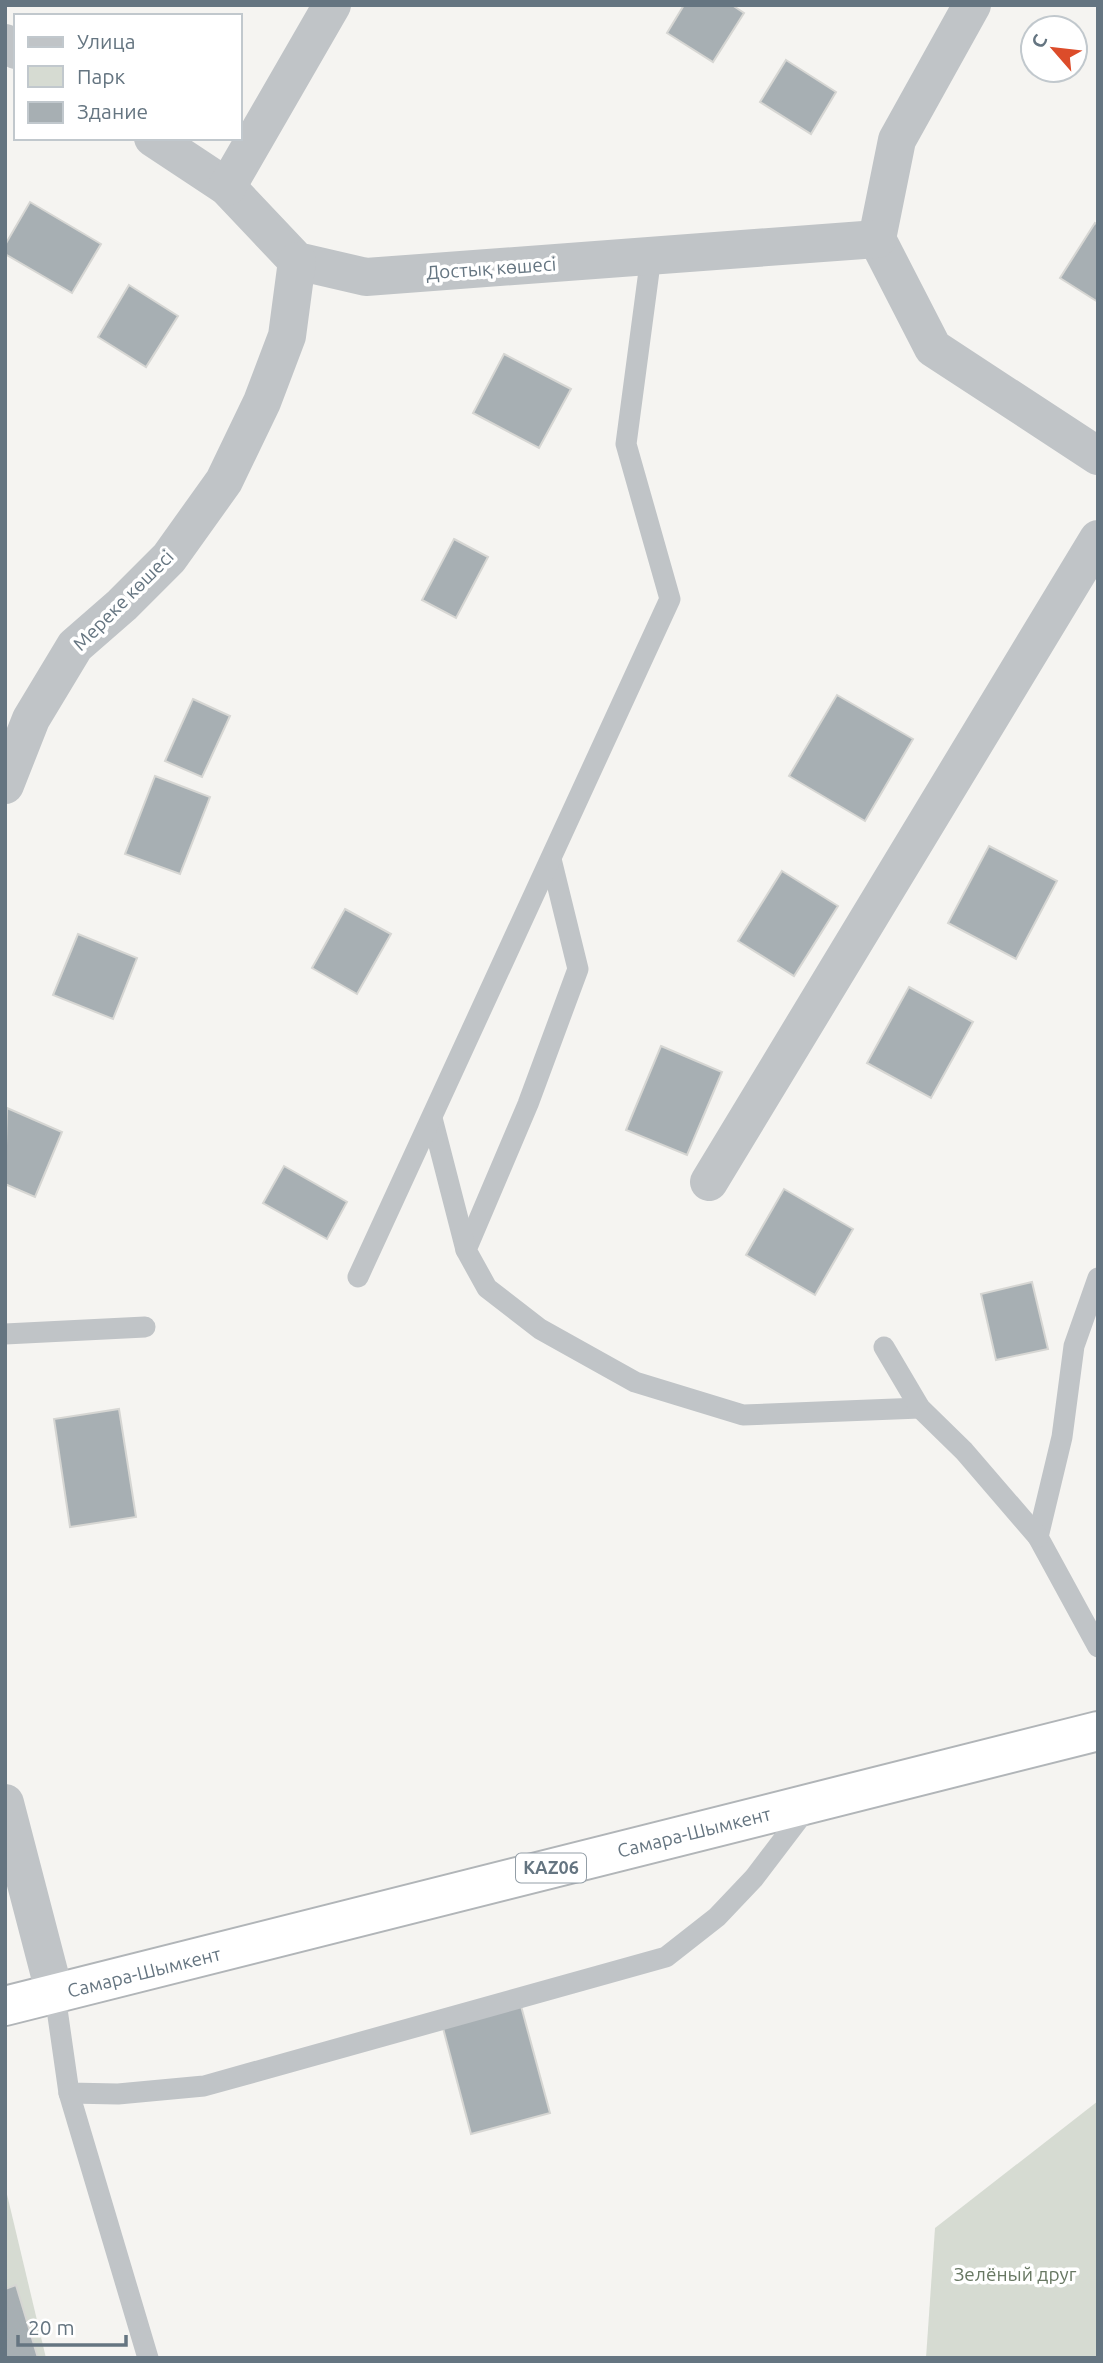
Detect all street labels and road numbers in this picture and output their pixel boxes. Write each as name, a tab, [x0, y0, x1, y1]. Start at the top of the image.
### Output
street label: Достық көшесі	[425, 252, 557, 284]
street label: Мереке көшесі	[68, 545, 178, 655]
street label: Самара-Шымкент	[615, 1802, 774, 1862]
road number: KАZ06	[516, 1854, 586, 1882]
street label: Самара-Шымкент	[65, 1942, 224, 2002]

